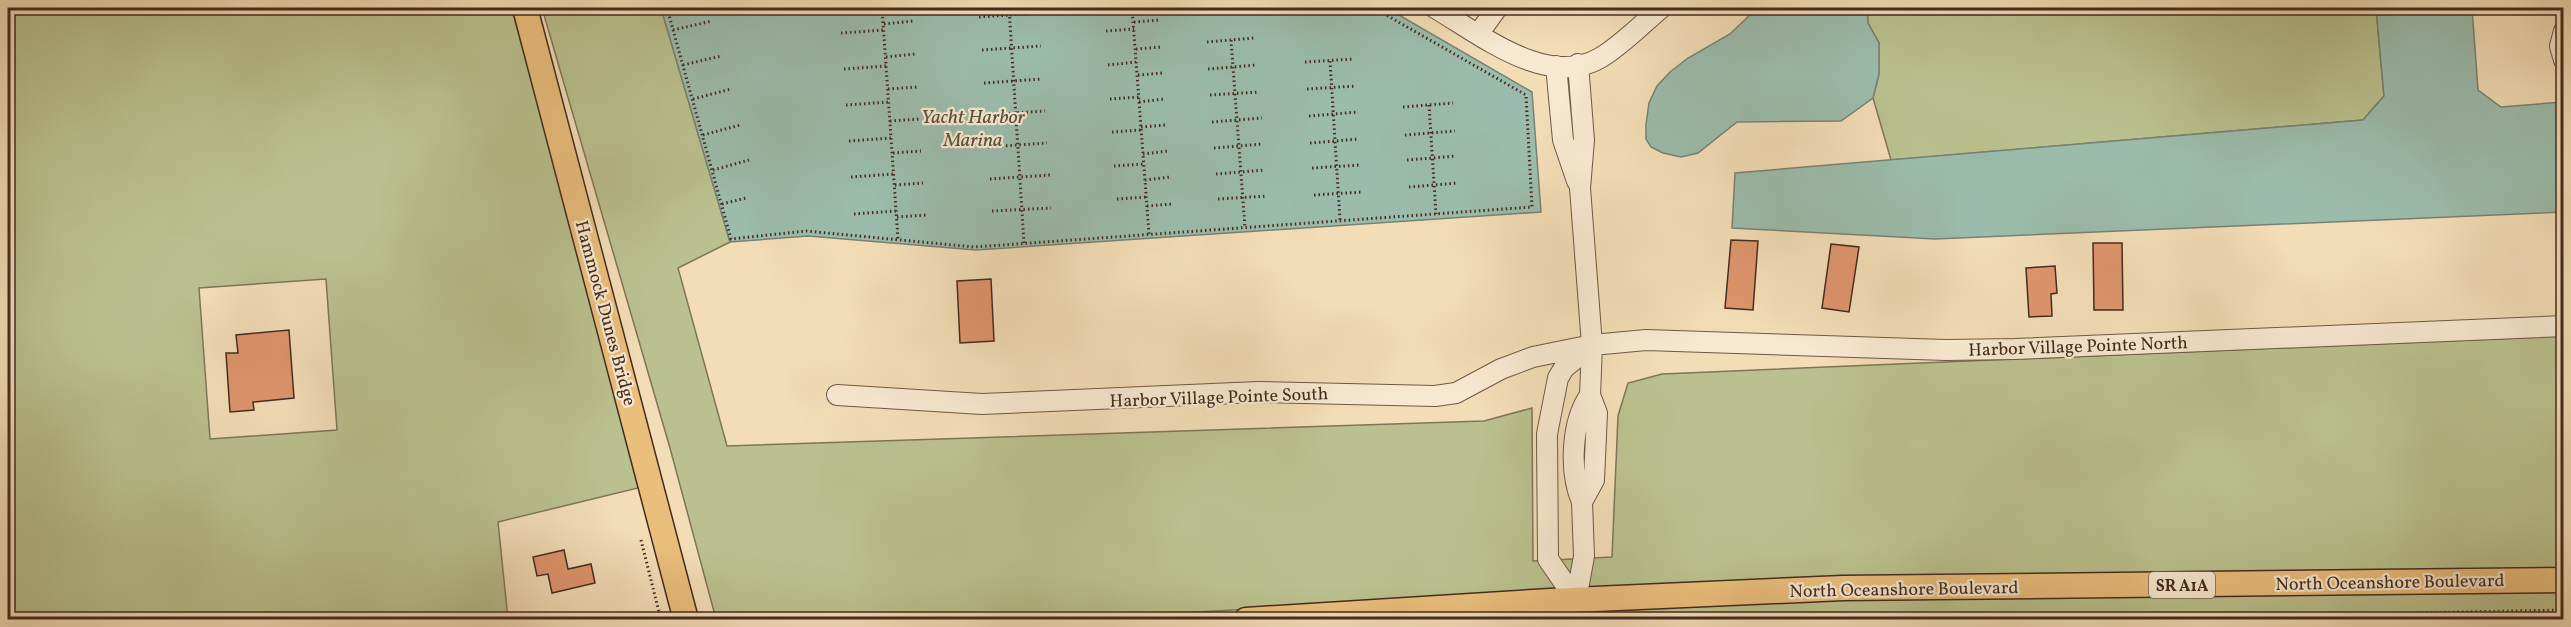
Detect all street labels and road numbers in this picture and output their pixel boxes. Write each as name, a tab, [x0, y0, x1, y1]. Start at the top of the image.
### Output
street label: Hammock Dunes Bridge	[568, 218, 641, 409]
street label: Harbor Village Pointe North	[1968, 331, 2189, 364]
street label: Harbor Village Pointe South	[1109, 382, 1329, 415]
street label: North Oceanshore Boulevard	[2275, 569, 2505, 598]
road number: SR A1A	[2149, 572, 2215, 598]
street label: North Oceanshore Boulevard	[1789, 576, 2019, 605]

